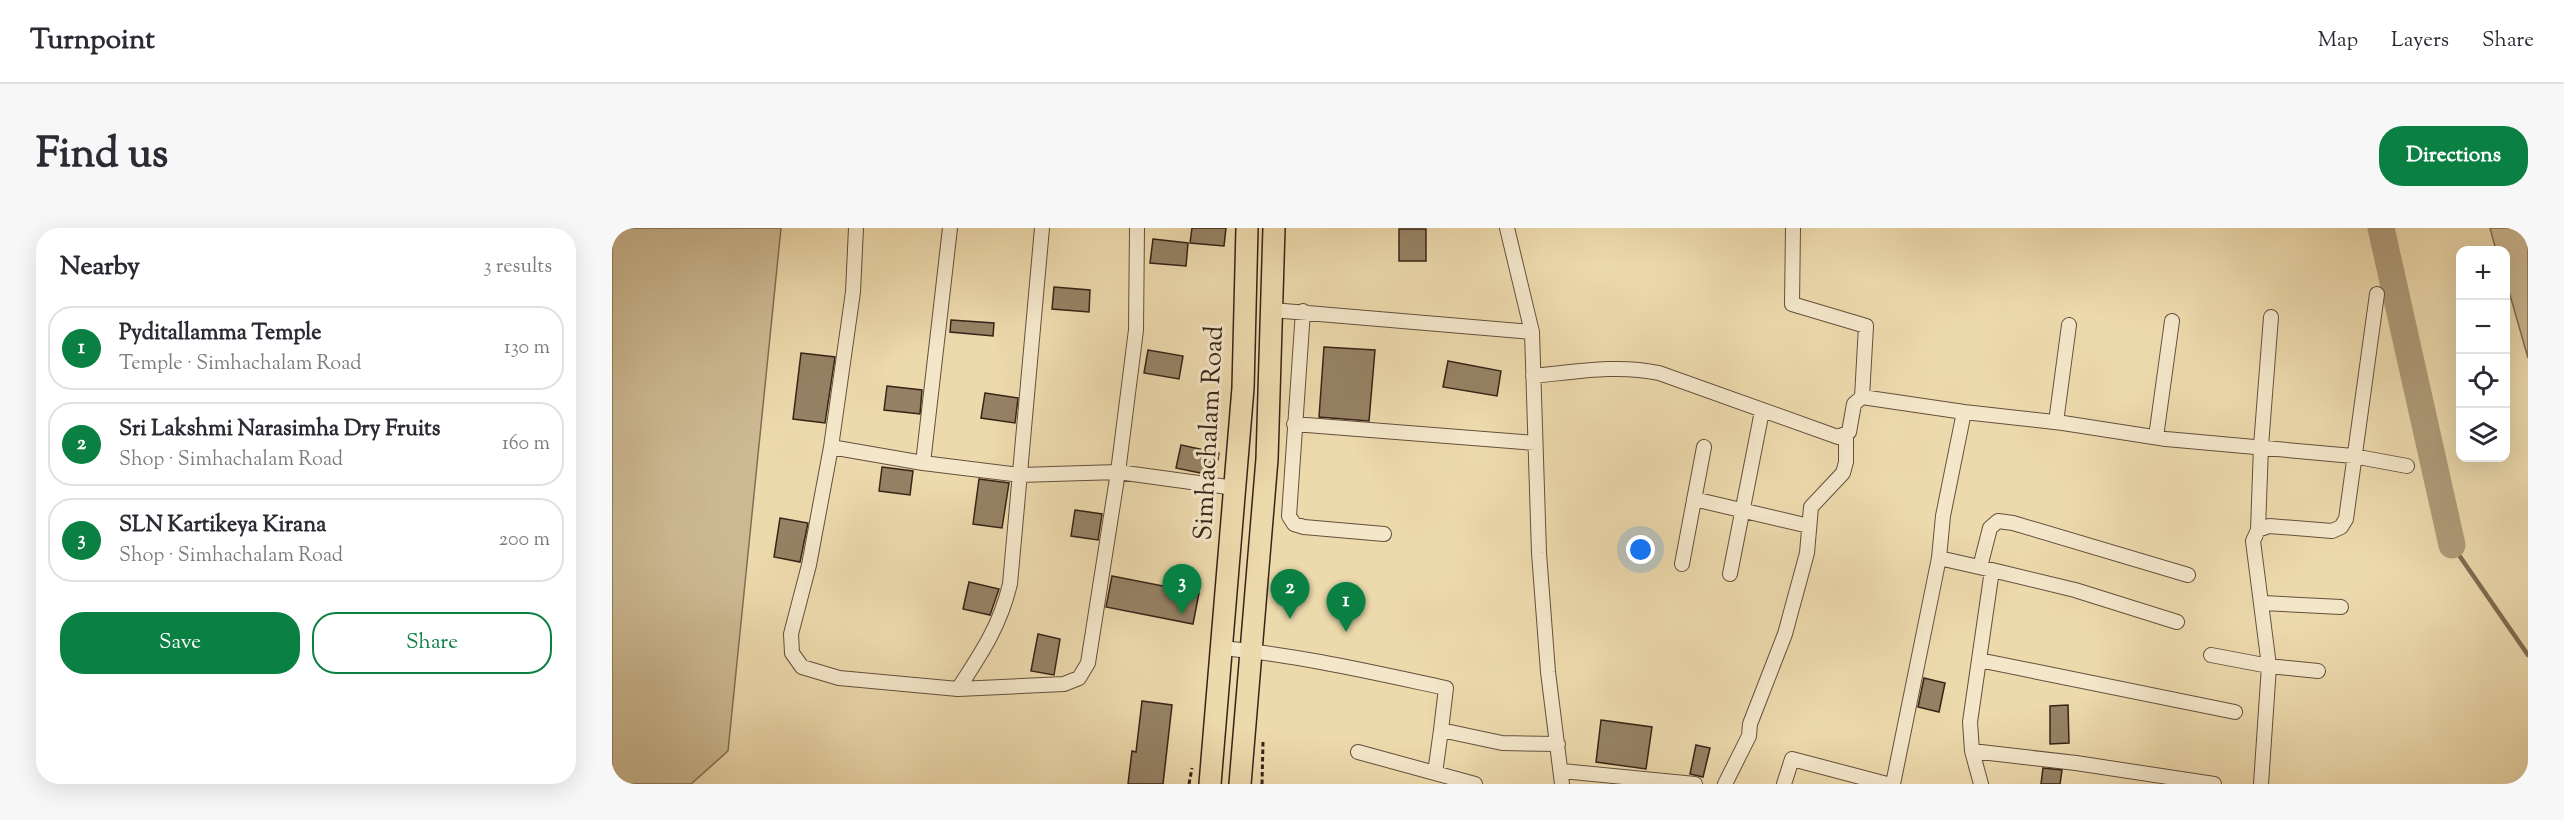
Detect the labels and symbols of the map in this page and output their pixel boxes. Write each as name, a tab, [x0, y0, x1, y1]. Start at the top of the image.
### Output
street label: Simhachalam Road	[1186, 324, 1234, 541]
your location	[1626, 535, 1655, 564]
pin: 3	[1162, 564, 1202, 614]
pin: 2	[1270, 570, 1310, 619]
pin: 1	[1326, 582, 1366, 632]

